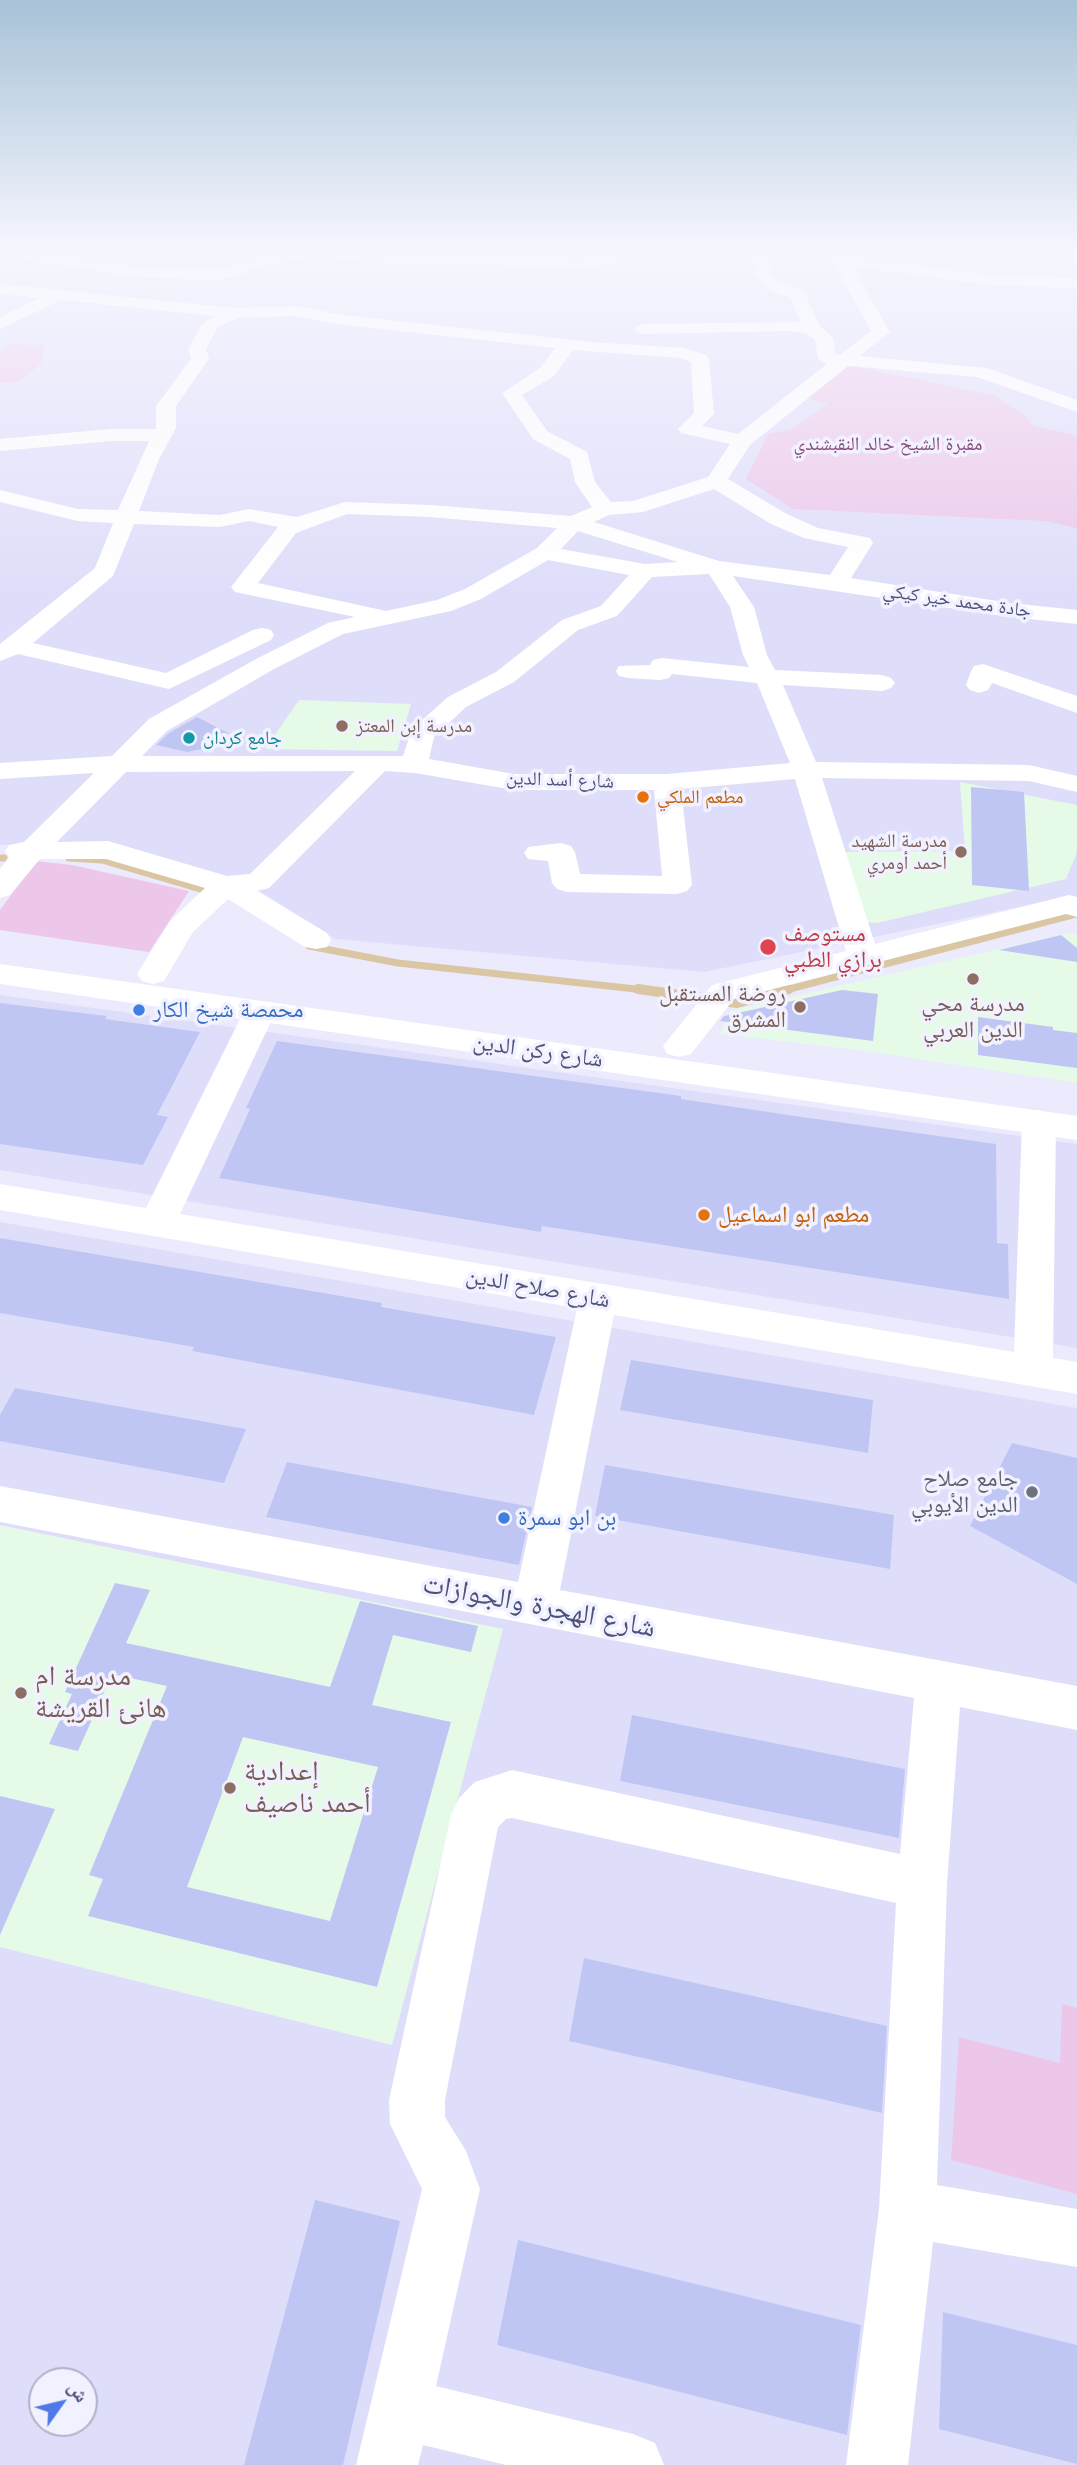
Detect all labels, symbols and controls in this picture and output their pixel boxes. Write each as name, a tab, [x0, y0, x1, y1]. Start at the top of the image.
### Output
park label: مقبرة الشيخ خالد النقبشندي	[793, 433, 983, 455]
street label: جادة محمد خير كيكي	[881, 579, 1033, 623]
place label: مدرسة إبن المعتز	[356, 715, 472, 737]
marker: مدرسة إبن المعتز	[334, 718, 350, 734]
place label: جامع كردان	[203, 727, 282, 749]
marker: جامع كردان	[181, 730, 197, 746]
street label: شارع أسد الدين	[506, 767, 614, 793]
place label: مطعم الملكي	[657, 786, 744, 808]
marker: مطعم الملكي	[635, 789, 651, 805]
place label: مدرسة الشهيد أحمد أومري	[851, 830, 947, 874]
marker: مدرسة الشهيد أحمد أومري	[953, 844, 969, 860]
place label: مستوصف برازي الطبي	[784, 920, 882, 974]
marker: مستوصف برازي الطبي	[758, 937, 778, 957]
marker: مدرسة محي الدين العربي	[965, 971, 981, 987]
place label: روضة المستقبل المشرق	[659, 980, 786, 1034]
place label: مدرسة محي الدين العربي	[921, 990, 1025, 1044]
place label: محمصة شيخ الكار	[153, 996, 303, 1024]
marker: روضة المستقبل المشرق	[792, 999, 808, 1015]
marker: محمصة شيخ الكار	[131, 1002, 147, 1018]
street label: شارع ركن الدين	[471, 1028, 605, 1074]
place label: مطعم ابو اسماعيل	[718, 1201, 869, 1229]
marker: مطعم ابو اسماعيل	[696, 1207, 712, 1223]
street label: شارع صلاح الدين	[464, 1262, 612, 1314]
place label: جامع صلاح الدين الأيوبي	[911, 1465, 1018, 1519]
marker: جامع صلاح الدين الأيوبي	[1024, 1484, 1040, 1500]
place label: بن ابو سمرة	[518, 1504, 616, 1532]
marker: بن ابو سمرة	[496, 1510, 512, 1526]
street label: شارع الهجرة والجوازات	[420, 1567, 658, 1645]
place label: مدرسة ام هانئ القريشة	[35, 1660, 166, 1726]
marker: مدرسة ام هانئ القريشة	[13, 1685, 29, 1701]
place label: إعدادية أحمد ناصيف	[244, 1755, 371, 1821]
marker: إعدادية أحمد ناصيف	[222, 1780, 238, 1796]
north arrow	[28, 2367, 98, 2437]
text: ش	[63, 2376, 94, 2406]

